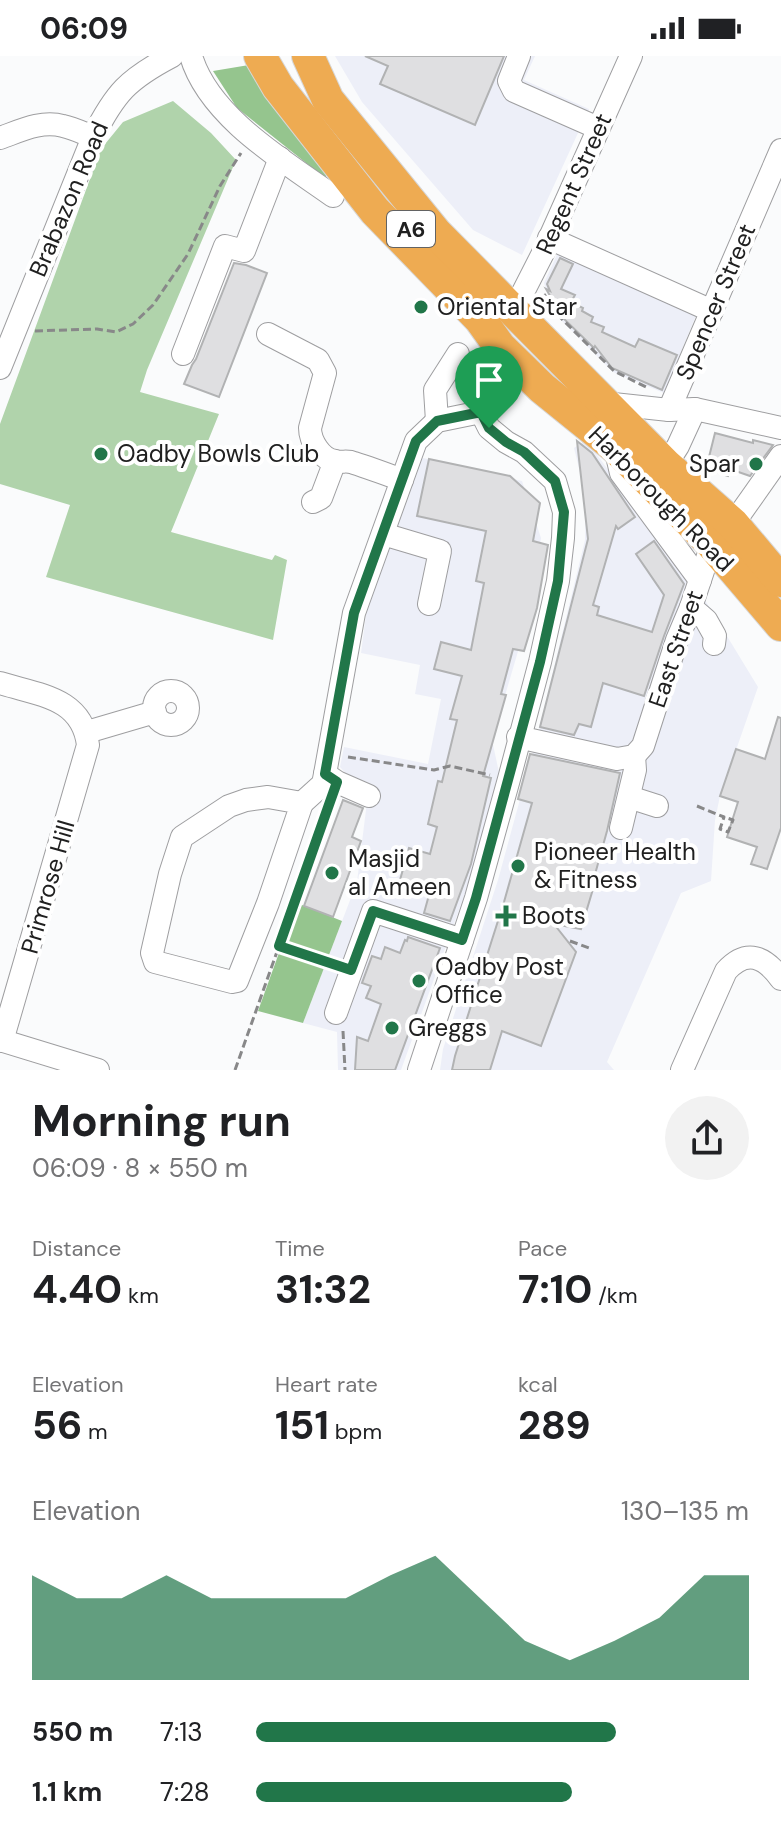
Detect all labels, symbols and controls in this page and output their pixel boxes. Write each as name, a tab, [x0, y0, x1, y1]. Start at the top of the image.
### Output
text: 06:09	[40, 9, 128, 48]
street label: Regent Street	[529, 108, 618, 259]
street label: Brabazon Road	[22, 116, 115, 281]
road number: A6	[387, 211, 435, 247]
street label: Spencer Street	[669, 219, 762, 385]
place label: Oriental Star	[437, 291, 577, 322]
marker: Oriental Star	[412, 298, 430, 316]
pin	[455, 346, 523, 428]
icon: arrive	[467, 358, 511, 402]
street label: Harborough Road	[582, 419, 741, 578]
place label: Oadby Bowls Club	[117, 438, 319, 469]
marker: Oadby Bowls Club	[92, 445, 110, 463]
place label: Spar	[689, 448, 740, 479]
marker: Spar	[747, 455, 765, 473]
street label: East Street	[641, 586, 710, 712]
street label: Primrose Hill	[14, 817, 81, 957]
place label: Pioneer Health & Fitness	[534, 836, 696, 895]
place label: Masjid al Ameen	[348, 843, 451, 902]
marker: Pioneer Health & Fitness	[509, 857, 527, 875]
marker: Masjid al Ameen	[323, 864, 341, 882]
place label: Boots	[522, 900, 586, 931]
marker: Boots	[497, 907, 515, 925]
place label: Oadby Post Office	[435, 951, 564, 1010]
marker: Oadby Post Office	[410, 972, 428, 990]
place label: Greggs	[408, 1012, 487, 1043]
marker: Greggs	[383, 1019, 401, 1037]
text: Morning run	[32, 1092, 291, 1150]
button: share	[665, 1096, 749, 1180]
text: 06:09 · 8 × 550 m	[32, 1151, 248, 1185]
text: Distance	[32, 1234, 121, 1263]
text: Time	[275, 1234, 325, 1263]
text: Pace	[518, 1234, 567, 1263]
text: 4.40	[32, 1263, 122, 1315]
text: 31:32	[275, 1263, 371, 1315]
text: 7:10	[518, 1263, 592, 1315]
text: km	[122, 1281, 159, 1310]
text: /km	[592, 1281, 638, 1310]
text: Elevation	[32, 1370, 124, 1399]
text: Heart rate	[275, 1370, 378, 1399]
text: kcal	[518, 1370, 558, 1399]
text: 56	[32, 1399, 82, 1451]
text: 151	[275, 1399, 329, 1451]
text: 289	[518, 1399, 591, 1451]
text: m	[82, 1417, 108, 1446]
text: bpm	[329, 1417, 382, 1446]
text: Elevation	[32, 1494, 140, 1528]
text: 130–135 m	[621, 1494, 749, 1528]
text: 550 m	[32, 1715, 113, 1749]
text: 7:13	[160, 1715, 203, 1749]
text: 1.1 km	[32, 1775, 102, 1809]
text: 7:28	[160, 1775, 209, 1809]

